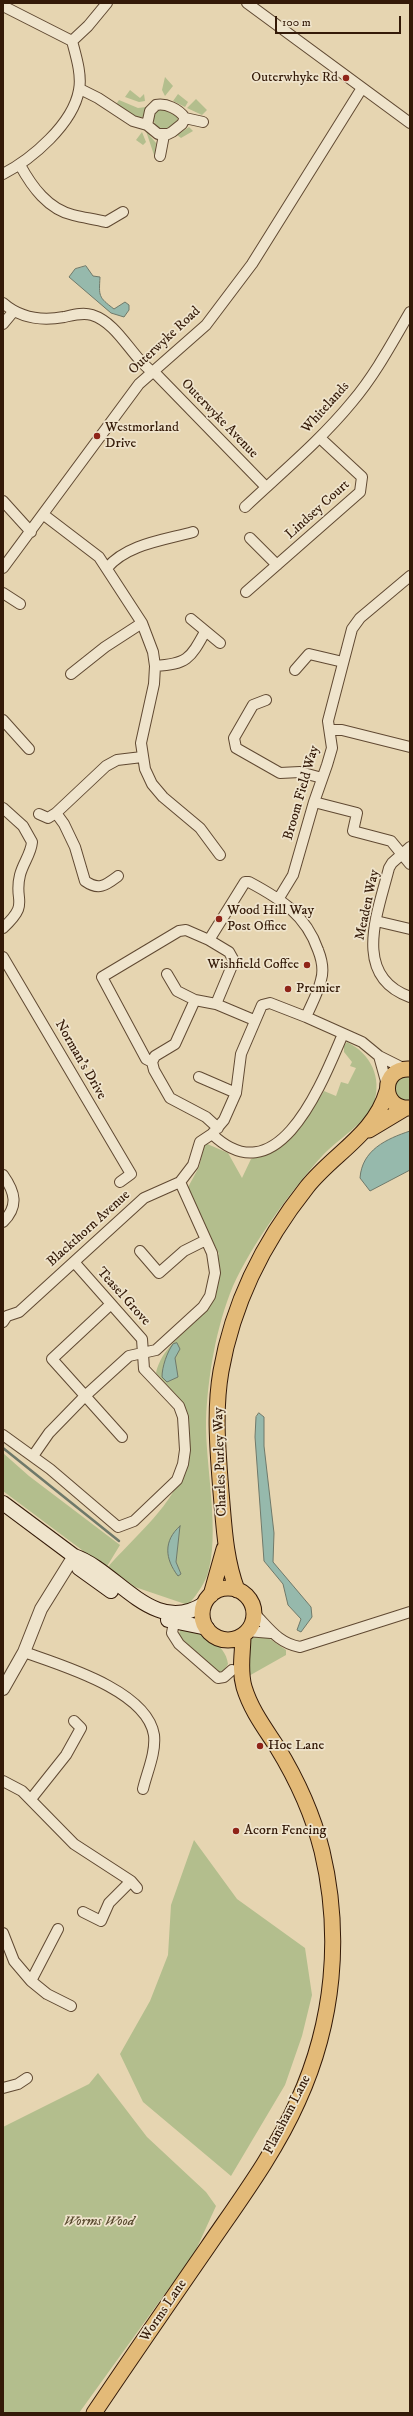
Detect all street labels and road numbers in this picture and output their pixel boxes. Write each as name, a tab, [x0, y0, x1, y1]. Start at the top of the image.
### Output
street label: Outerwyke Road	[126, 303, 204, 379]
street label: Outerwyke Avenue	[177, 376, 261, 462]
street label: Whitelands	[299, 379, 353, 437]
street label: Lindsey Court	[282, 477, 354, 543]
street label: Broom Field Way	[280, 744, 324, 842]
street label: Meaden Way	[352, 868, 384, 942]
street label: Norman's Drive	[50, 1017, 110, 1103]
street label: Blackthorn Avenue	[44, 1187, 134, 1271]
street label: Teasel Grove	[93, 1265, 153, 1329]
street label: Charles Purley Way	[211, 1407, 231, 1517]
street label: Flansham Lane	[261, 2073, 315, 2157]
street label: Worms Lane	[137, 2277, 191, 2345]

